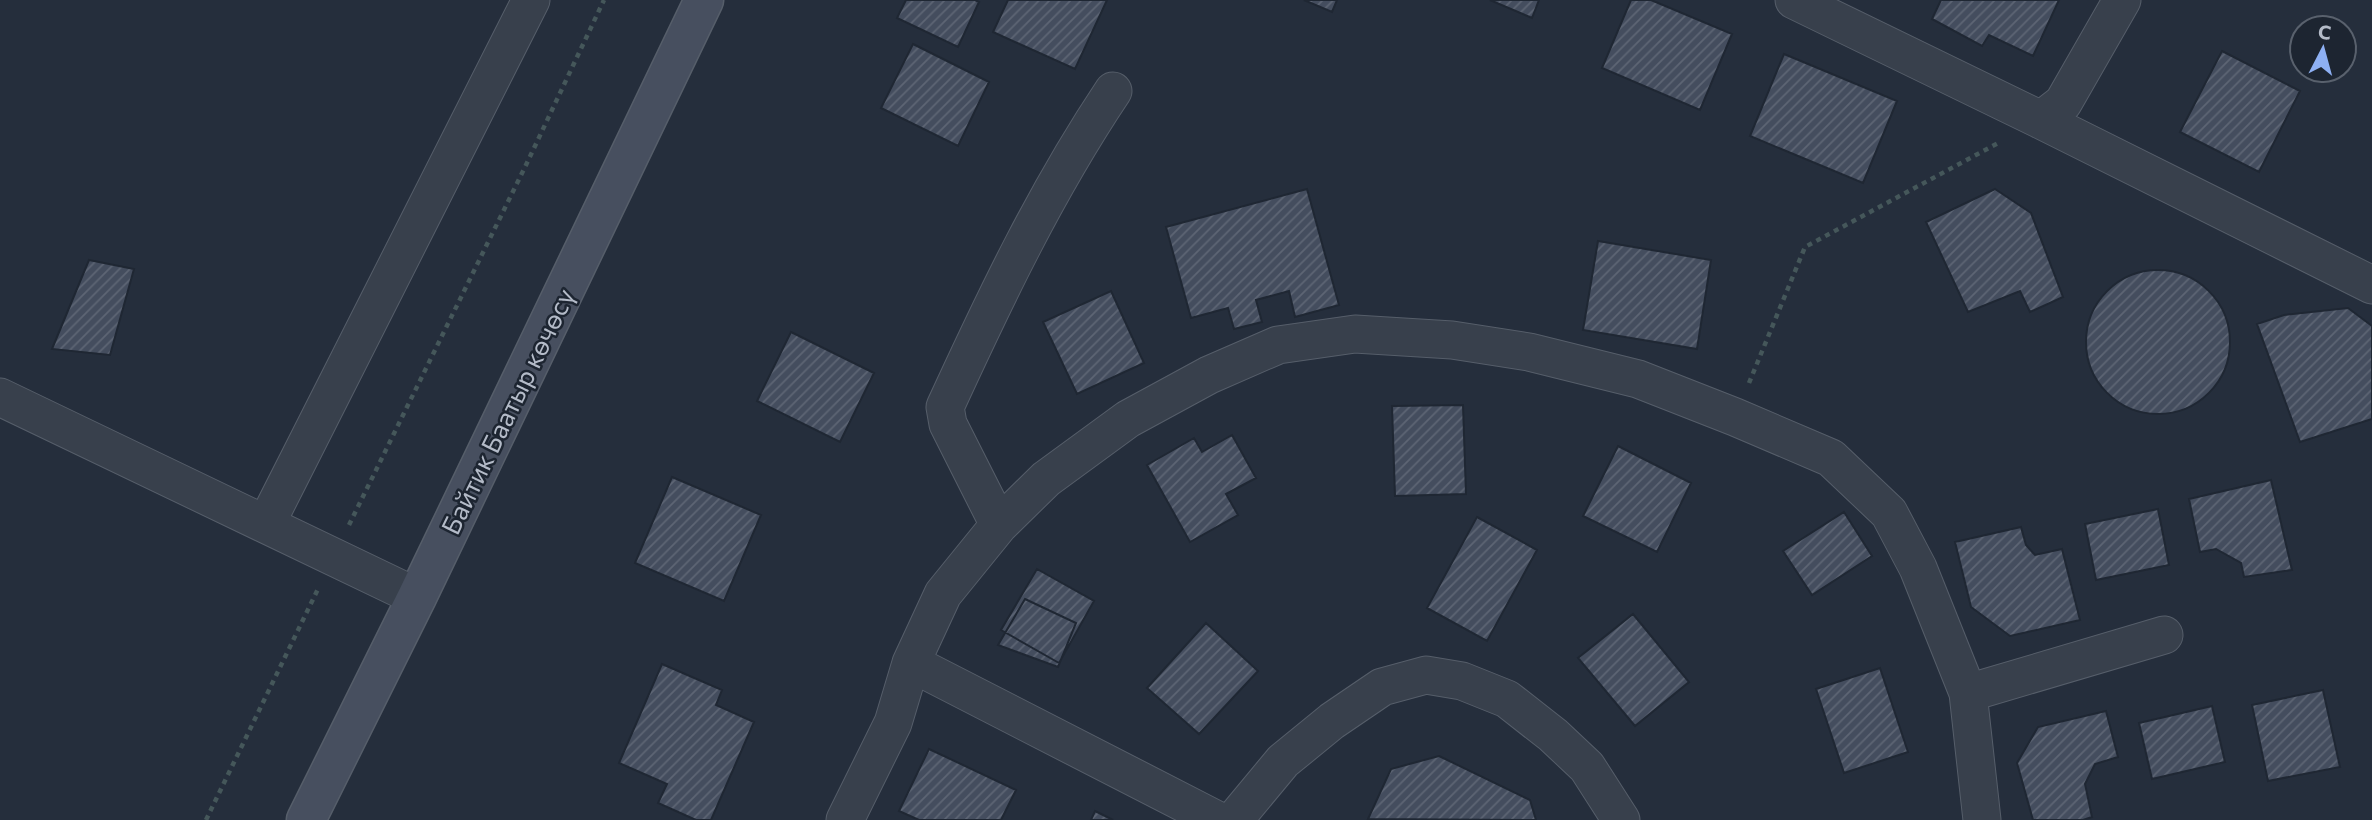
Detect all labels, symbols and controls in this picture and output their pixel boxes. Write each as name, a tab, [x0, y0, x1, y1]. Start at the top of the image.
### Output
north arrow	[2288, 14, 2358, 84]
text: С	[2317, 19, 2332, 44]
street label: Байтик Баатыр көчөсү	[434, 283, 580, 539]

